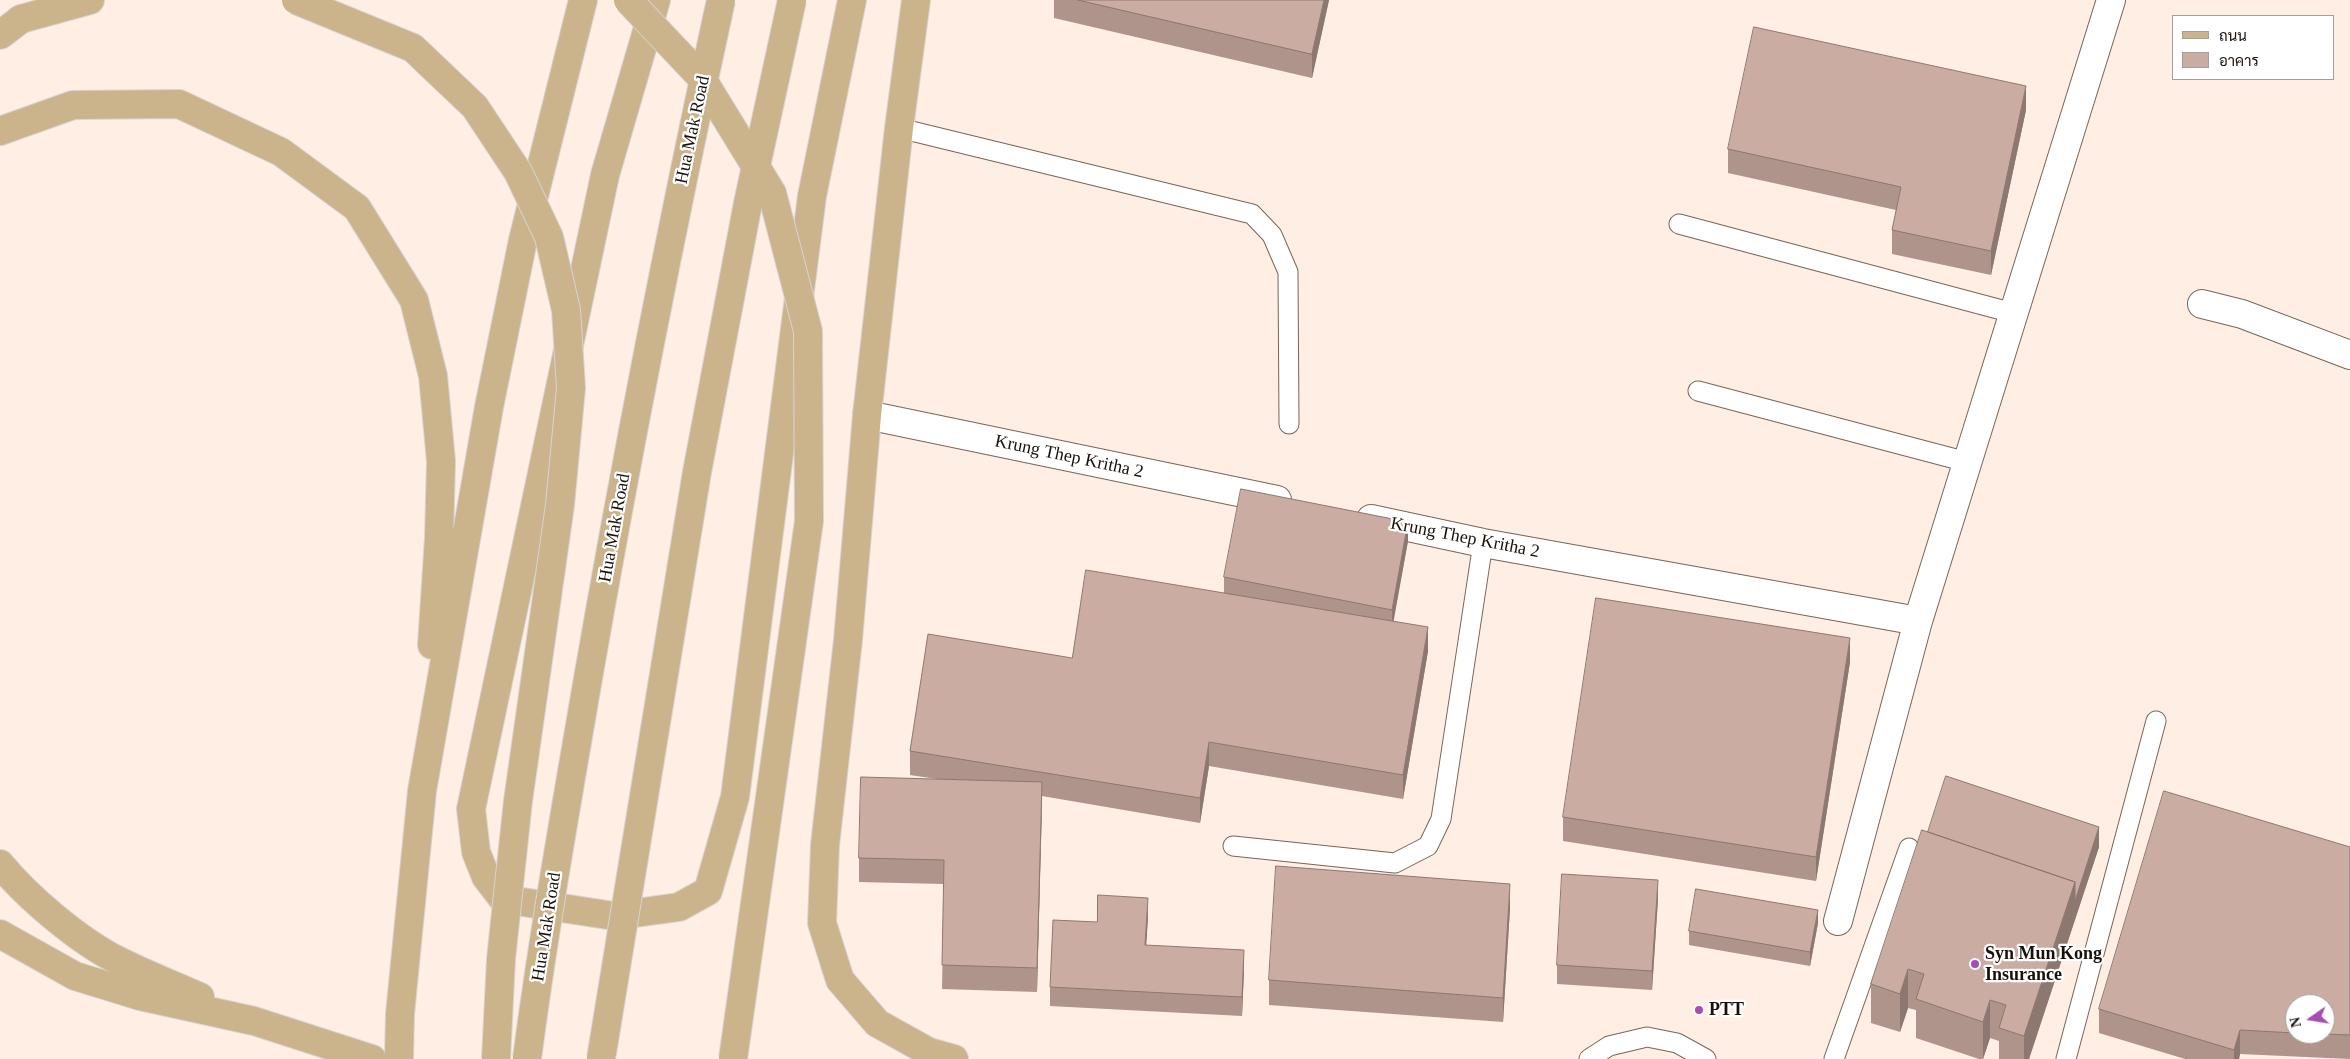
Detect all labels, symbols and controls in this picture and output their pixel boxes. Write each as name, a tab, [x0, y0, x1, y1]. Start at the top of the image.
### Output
legend	[2172, 15, 2335, 80]
text: ถนน	[2219, 28, 2247, 44]
text: อาคาร	[2219, 53, 2259, 69]
street label: Hua Mak Road	[671, 74, 715, 186]
street label: Krung Thep Kritha 2	[993, 431, 1145, 483]
street label: Hua Mak Road	[595, 472, 635, 584]
street label: Krung Thep Kritha 2	[1389, 513, 1541, 563]
street label: Hua Mak Road	[528, 871, 566, 983]
place label: Syn Mun Kong Insurance	[1985, 943, 2102, 986]
marker: Syn Mun Kong Insurance	[1969, 958, 1981, 970]
north arrow	[2285, 994, 2335, 1044]
place label: PTT	[1709, 999, 1744, 1021]
marker: PTT	[1693, 1004, 1705, 1016]
text: N	[2287, 1016, 2304, 1029]

